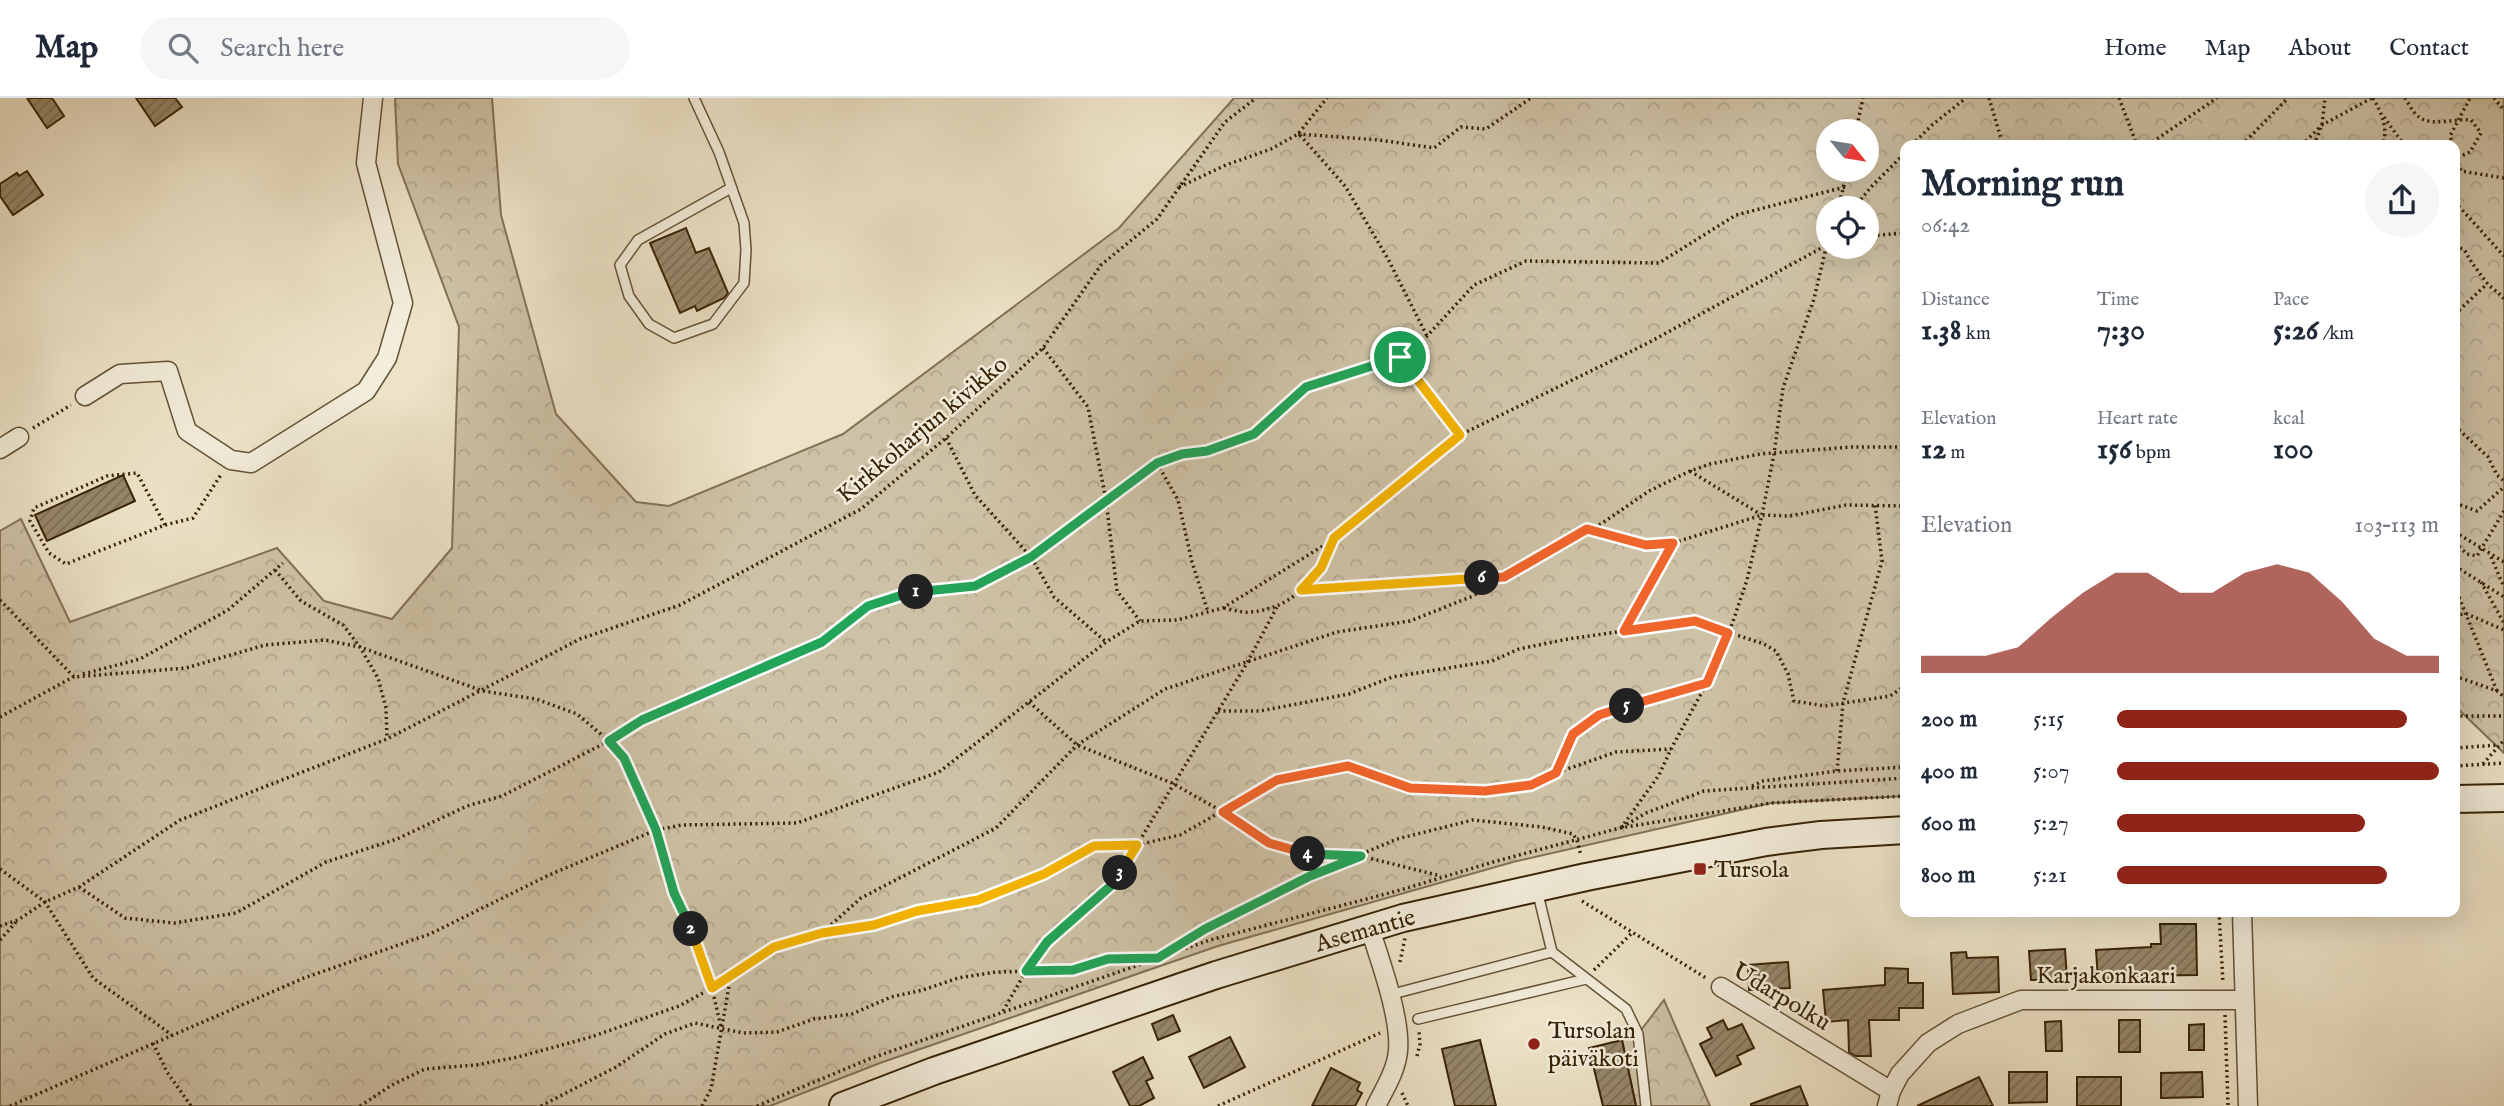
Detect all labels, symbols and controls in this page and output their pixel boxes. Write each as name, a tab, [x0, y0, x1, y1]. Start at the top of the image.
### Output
search box	[140, 17, 630, 80]
text: Map	[35, 27, 98, 69]
icon: search	[164, 29, 202, 67]
text: Search here	[220, 32, 344, 65]
text: Home	[2104, 33, 2167, 64]
text: Map	[2205, 33, 2251, 64]
text: About	[2289, 33, 2351, 64]
text: Contact	[2389, 33, 2469, 64]
north arrow	[1816, 119, 1880, 182]
map controls	[1816, 119, 1879, 259]
text: Morning run	[1921, 161, 2124, 209]
button: share	[2365, 163, 2439, 237]
button: locate	[1816, 196, 1879, 259]
text: 06:42	[1921, 211, 1970, 240]
text: Distance	[1921, 288, 1990, 312]
text: Time	[2097, 288, 2139, 312]
text: Pace	[2273, 288, 2309, 312]
text: 1.38	[1921, 312, 1962, 350]
text: 7:30	[2097, 312, 2145, 350]
text: 5:26	[2273, 312, 2319, 350]
text: km	[1962, 322, 1991, 346]
text: /km	[2319, 322, 2354, 346]
pin	[1370, 327, 1430, 387]
icon: arrive	[1381, 338, 1419, 376]
street label: Kirkkoharjun kivikko	[831, 350, 1015, 511]
text: Elevation	[1921, 407, 1996, 431]
text: Heart rate	[2097, 407, 2178, 431]
text: kcal	[2273, 407, 2305, 431]
text: 12	[1921, 431, 1946, 469]
text: 156	[2097, 431, 2132, 469]
text: 100	[2273, 431, 2314, 469]
text: m	[1946, 441, 1965, 465]
text: bpm	[2132, 441, 2171, 465]
text: Elevation	[1921, 511, 2012, 540]
text: 103–113 m	[2354, 511, 2439, 540]
pin: 6	[1464, 560, 1500, 596]
text: 6	[1477, 565, 1486, 589]
pin: 1	[898, 574, 934, 610]
text: 1	[912, 579, 919, 603]
pin: 5	[1610, 688, 1644, 724]
text: 5	[1623, 693, 1630, 717]
text: 200 m	[1921, 705, 1977, 734]
text: 5:15	[2033, 705, 2064, 734]
text: 400 m	[1921, 757, 1978, 786]
text: 5:07	[2033, 757, 2069, 786]
text: 600 m	[1921, 809, 1976, 838]
text: 5:27	[2033, 809, 2069, 838]
pin: 4	[1290, 836, 1326, 872]
text: 4	[1303, 841, 1312, 865]
place label: Tursola	[1714, 855, 1790, 886]
pin: 3	[1102, 856, 1138, 890]
text: 3	[1116, 860, 1123, 884]
marker: Tursola	[1692, 861, 1708, 877]
text: 800 m	[1921, 861, 1975, 890]
text: 5:21	[2033, 861, 2067, 890]
street label: Asemantie	[1311, 902, 1419, 961]
pin: 2	[674, 912, 708, 946]
text: 2	[686, 916, 695, 940]
street label: Udarpolku	[1726, 956, 1836, 1039]
street label: Karjakonkaari	[2036, 961, 2176, 992]
place label: Tursolan päiväkoti	[1548, 1016, 1639, 1075]
marker: Tursolan päiväkoti	[1526, 1036, 1542, 1052]

